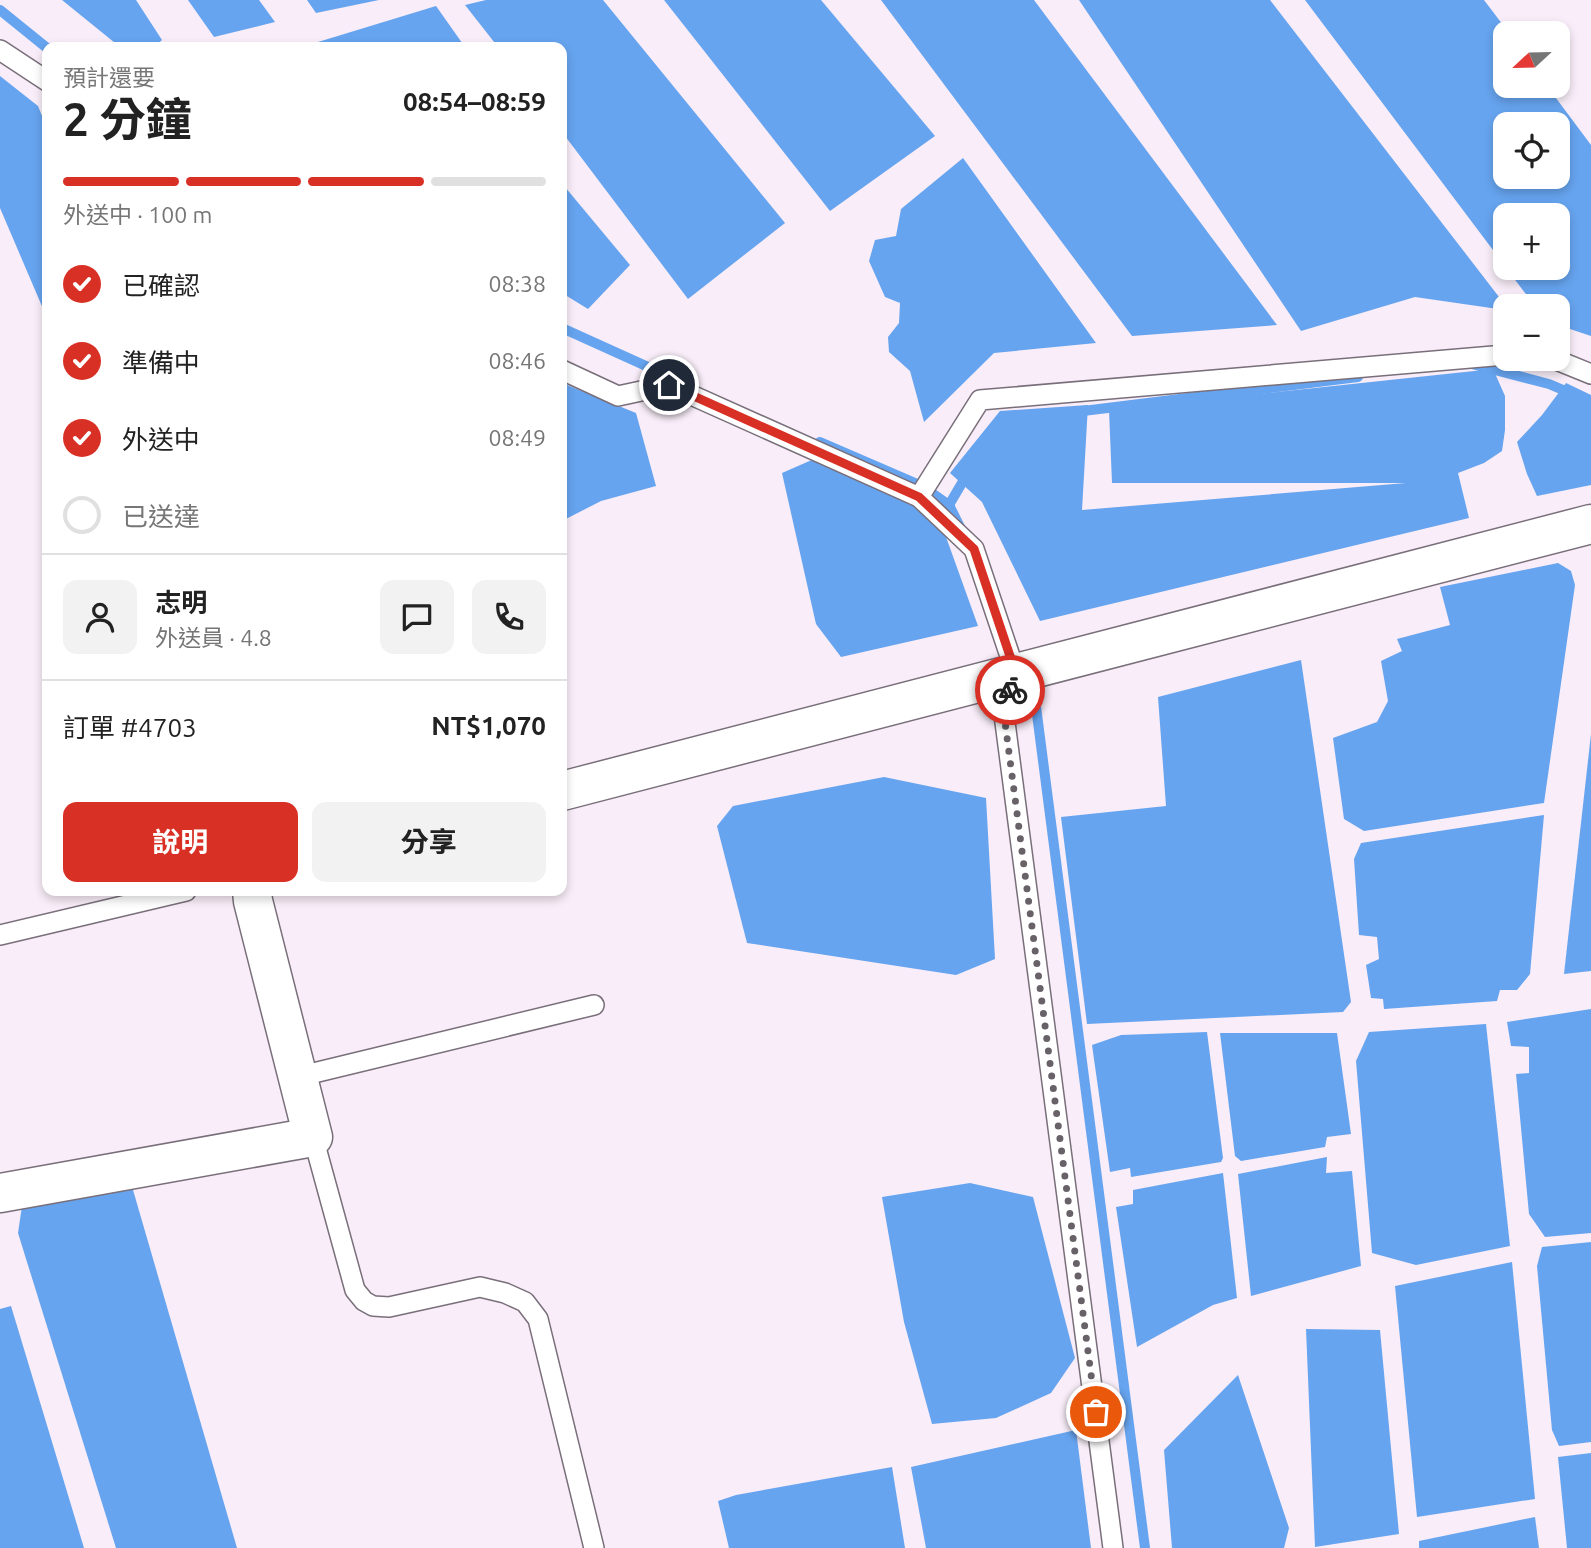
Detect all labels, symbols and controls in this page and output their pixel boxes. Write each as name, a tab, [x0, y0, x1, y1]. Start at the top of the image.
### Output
north arrow	[1493, 21, 1570, 98]
map controls	[1493, 21, 1570, 371]
text: 預計還要	[63, 65, 155, 90]
text: 08:54–08:59	[403, 87, 546, 116]
text: 2 分鐘	[63, 93, 192, 145]
button: locate	[1493, 112, 1570, 189]
text: 外送中 · 100 m	[63, 202, 212, 227]
button: +	[1493, 203, 1570, 280]
icon: check	[63, 265, 101, 303]
text: 已確認	[122, 271, 200, 300]
text: 08:38	[488, 271, 546, 296]
button: −	[1493, 294, 1570, 371]
icon: check	[63, 342, 101, 380]
text: 準備中	[122, 348, 200, 377]
text: 08:46	[488, 348, 546, 373]
pin	[639, 355, 699, 415]
icon: home	[650, 366, 688, 404]
icon: check	[63, 419, 101, 457]
text: 外送中	[122, 425, 200, 454]
text: 08:49	[488, 425, 546, 450]
text: 已送達	[122, 502, 200, 531]
button: person	[63, 580, 137, 654]
button: chat	[380, 580, 454, 654]
button: phone	[472, 580, 546, 654]
text: 志明	[155, 588, 207, 617]
text: 外送員 · 4.8	[155, 625, 272, 650]
courier	[975, 655, 1045, 725]
icon: bike	[991, 671, 1029, 709]
text: NT$1,070	[431, 711, 546, 740]
text: 訂單 #4703	[63, 713, 197, 742]
button: 說明	[63, 802, 298, 882]
button: 分享	[312, 802, 546, 882]
pin	[1066, 1382, 1126, 1442]
icon: bag	[1077, 1393, 1115, 1431]

